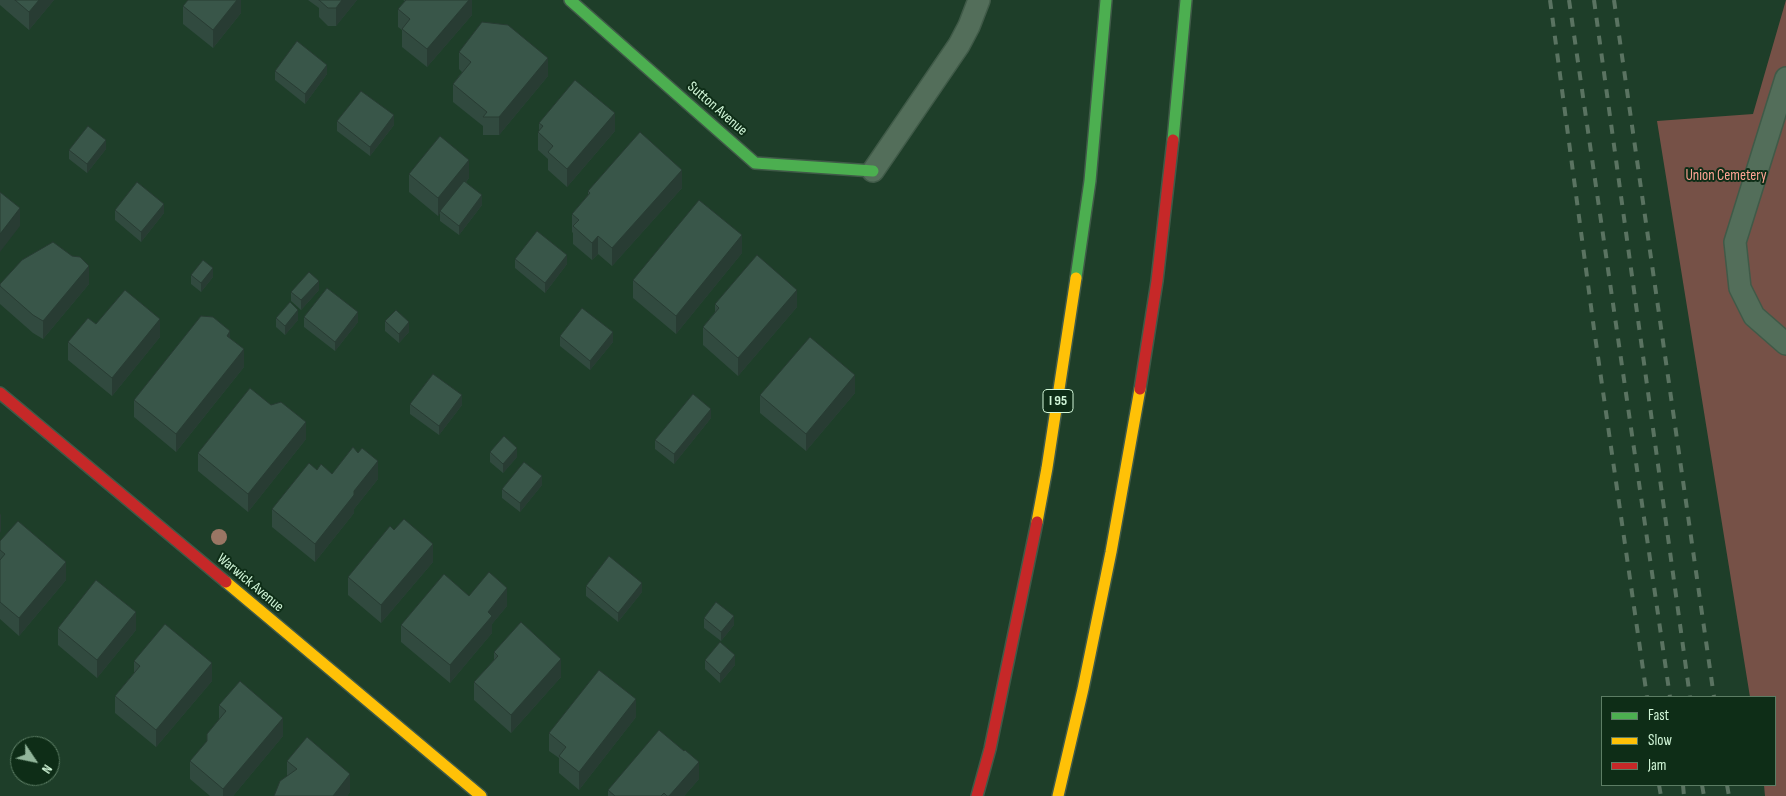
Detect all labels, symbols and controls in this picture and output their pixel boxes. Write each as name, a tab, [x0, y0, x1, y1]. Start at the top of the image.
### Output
street label: Sutton Avenue	[683, 78, 751, 140]
park label: Union Cemetery	[1685, 167, 1767, 185]
road number: I 95	[1043, 390, 1073, 412]
street label: Warwick Avenue	[213, 550, 287, 616]
legend	[1601, 696, 1776, 786]
text: Fast	[1648, 706, 1669, 725]
text: Slow	[1648, 731, 1672, 750]
north arrow	[10, 736, 60, 786]
text: Jam	[1648, 756, 1666, 775]
text: N	[38, 761, 56, 777]

